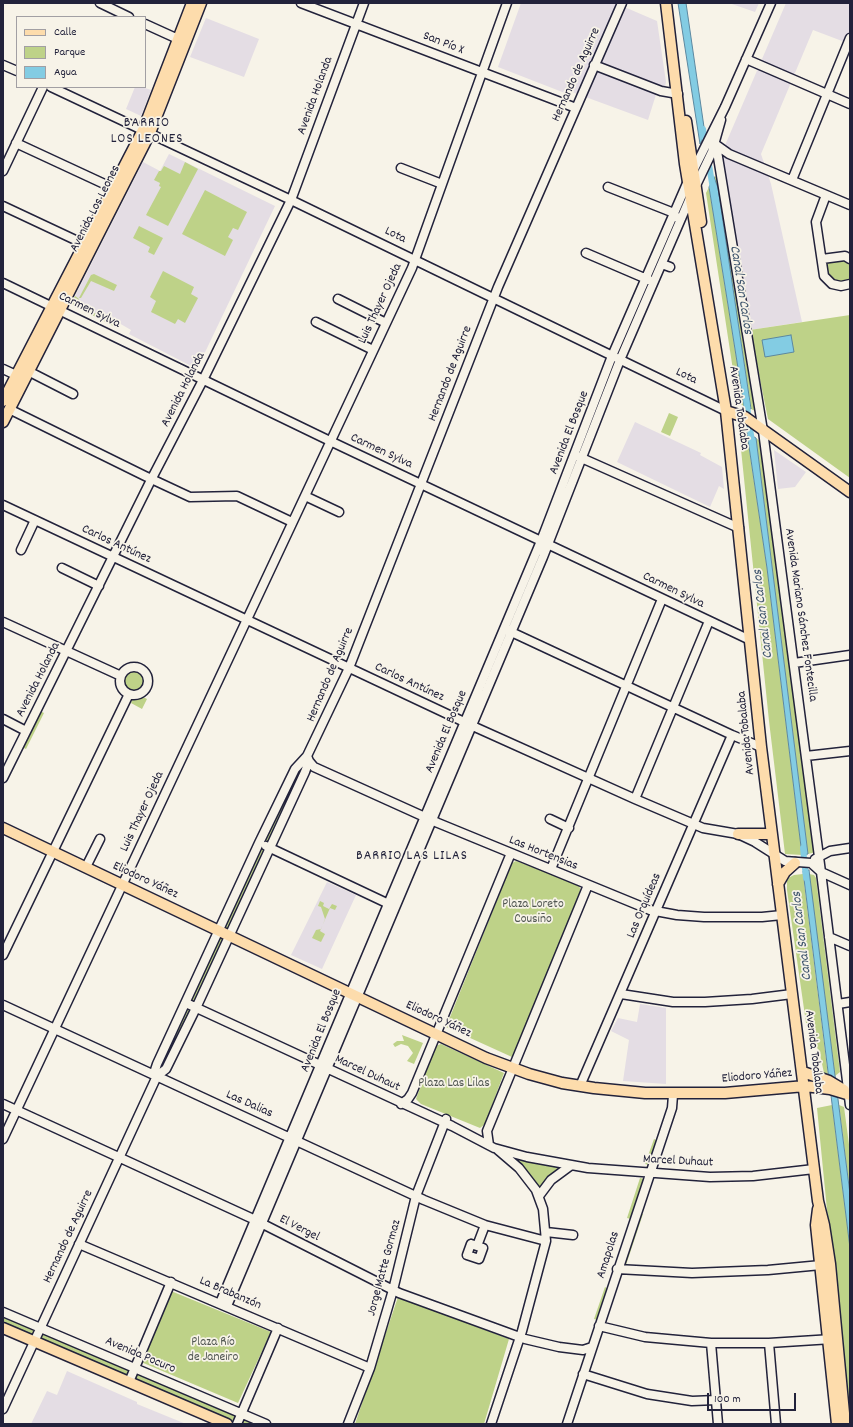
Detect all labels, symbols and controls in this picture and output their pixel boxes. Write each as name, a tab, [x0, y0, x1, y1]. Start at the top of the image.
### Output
legend	[16, 16, 146, 88]
text: Calle	[54, 24, 77, 41]
street label: Hernando de Aguirre	[549, 26, 605, 124]
street label: San Pío X	[420, 29, 466, 59]
text: Parque	[54, 44, 85, 61]
street label: Avenida Holanda	[295, 55, 337, 137]
text: Agua	[54, 64, 77, 81]
district label: BARRIO LOS LEONES	[111, 116, 183, 148]
street label: Avenida Los Leones	[67, 163, 125, 255]
street label: Lota	[382, 224, 408, 248]
water label: Canal San Carlos	[725, 244, 755, 336]
street label: Luis Thayer Ojeda	[356, 261, 406, 347]
street label: Carmen Sylva	[56, 289, 122, 333]
street label: Hernando de Aguirre	[426, 324, 476, 424]
street label: Avenida Holanda	[159, 350, 209, 430]
street label: Lota	[673, 365, 699, 389]
street label: Avenida Tobalaba	[724, 365, 752, 451]
street label: Avenida El Bosque	[547, 389, 593, 477]
street label: Carmen Sylva	[348, 431, 414, 473]
street label: Carlos Antúnez	[79, 522, 153, 568]
street label: Avenida Mariano Sánchez Fontecilla	[780, 527, 820, 703]
street label: Carmen Sylva	[640, 569, 706, 613]
water label: Canal San Carlos	[750, 569, 778, 659]
street label: Hernando de Aguirre	[304, 625, 358, 725]
street label: Avenida Holanda	[14, 640, 64, 720]
street label: Carlos Antúnez	[372, 660, 446, 706]
street label: Avenida El Bosque	[423, 688, 471, 776]
street label: Avenida Tobalaba	[735, 690, 759, 776]
street label: Luis Thayer Ojeda	[118, 769, 168, 855]
street label: Las Hortensias	[506, 833, 580, 875]
district label: BARRIO LAS LILAS	[356, 849, 468, 865]
street label: Eliodoro Yáñez	[110, 859, 180, 903]
street label: Las Orquídeas	[624, 871, 666, 941]
water label: Canal San Carlos	[789, 891, 817, 981]
park label: Plaza Loreto Cousiño	[502, 897, 564, 928]
street label: Avenida El Bosque	[298, 987, 346, 1075]
street label: Eliodoro Yáñez	[403, 998, 473, 1042]
street label: Avenida Tobalaba	[800, 1009, 826, 1095]
street label: Marcel Duhaut	[332, 1052, 402, 1096]
street label: Eliodoro Yáñez	[721, 1066, 793, 1088]
park label: Plaza Las Lilas	[418, 1076, 490, 1092]
street label: Las Dalias	[223, 1088, 275, 1122]
street label: Marcel Duhaut	[642, 1152, 714, 1172]
street label: Hernando de Aguirre	[41, 1188, 97, 1286]
street label: El Vergel	[276, 1212, 322, 1246]
street label: Jorge Matte Gormaz	[365, 1218, 405, 1318]
street label: Amapolas	[594, 1229, 624, 1281]
street label: La Brabanzón	[197, 1274, 263, 1314]
street label: Avenida Pocuro	[102, 1334, 178, 1378]
park label: Plaza Río de Janeiro	[188, 1335, 238, 1366]
scale bar	[709, 1385, 798, 1411]
text: 100 m	[714, 1391, 741, 1408]

